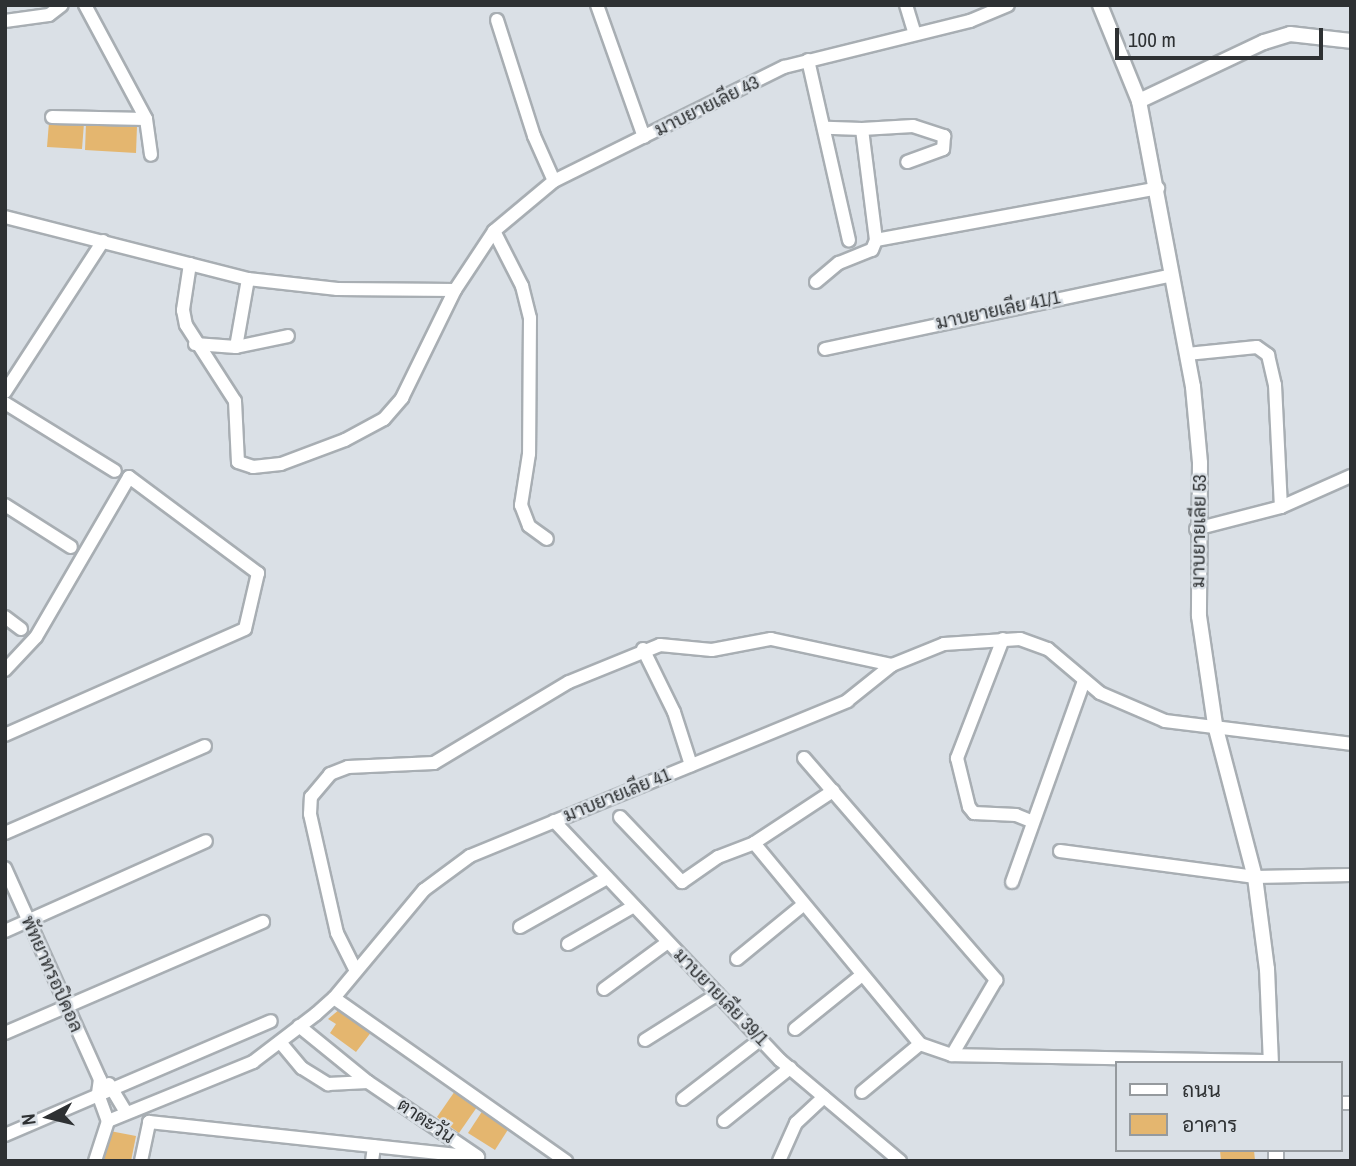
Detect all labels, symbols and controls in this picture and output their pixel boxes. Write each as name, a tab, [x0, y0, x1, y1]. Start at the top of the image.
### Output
scale bar	[1118, 14, 1326, 58]
text: 100 m	[1128, 25, 1176, 54]
street label: มาบยายเลีย 43	[651, 71, 763, 141]
street label: มาบยายเลีย 41/1	[934, 286, 1062, 334]
street label: มาบยายเลีย 53	[1187, 474, 1211, 588]
street label: มาบยายเลีย 41	[560, 763, 674, 827]
street label: พัทยาทรอปิคอล	[16, 912, 88, 1036]
street label: มาบยายเลีย 39/1	[669, 944, 773, 1050]
legend	[1114, 1061, 1342, 1152]
text: ถนน	[1182, 1075, 1221, 1104]
north arrow	[14, 1082, 84, 1152]
street label: ตาตะวัน	[393, 1094, 459, 1148]
text: อาคาร	[1182, 1110, 1238, 1139]
text: N	[15, 1112, 42, 1127]

